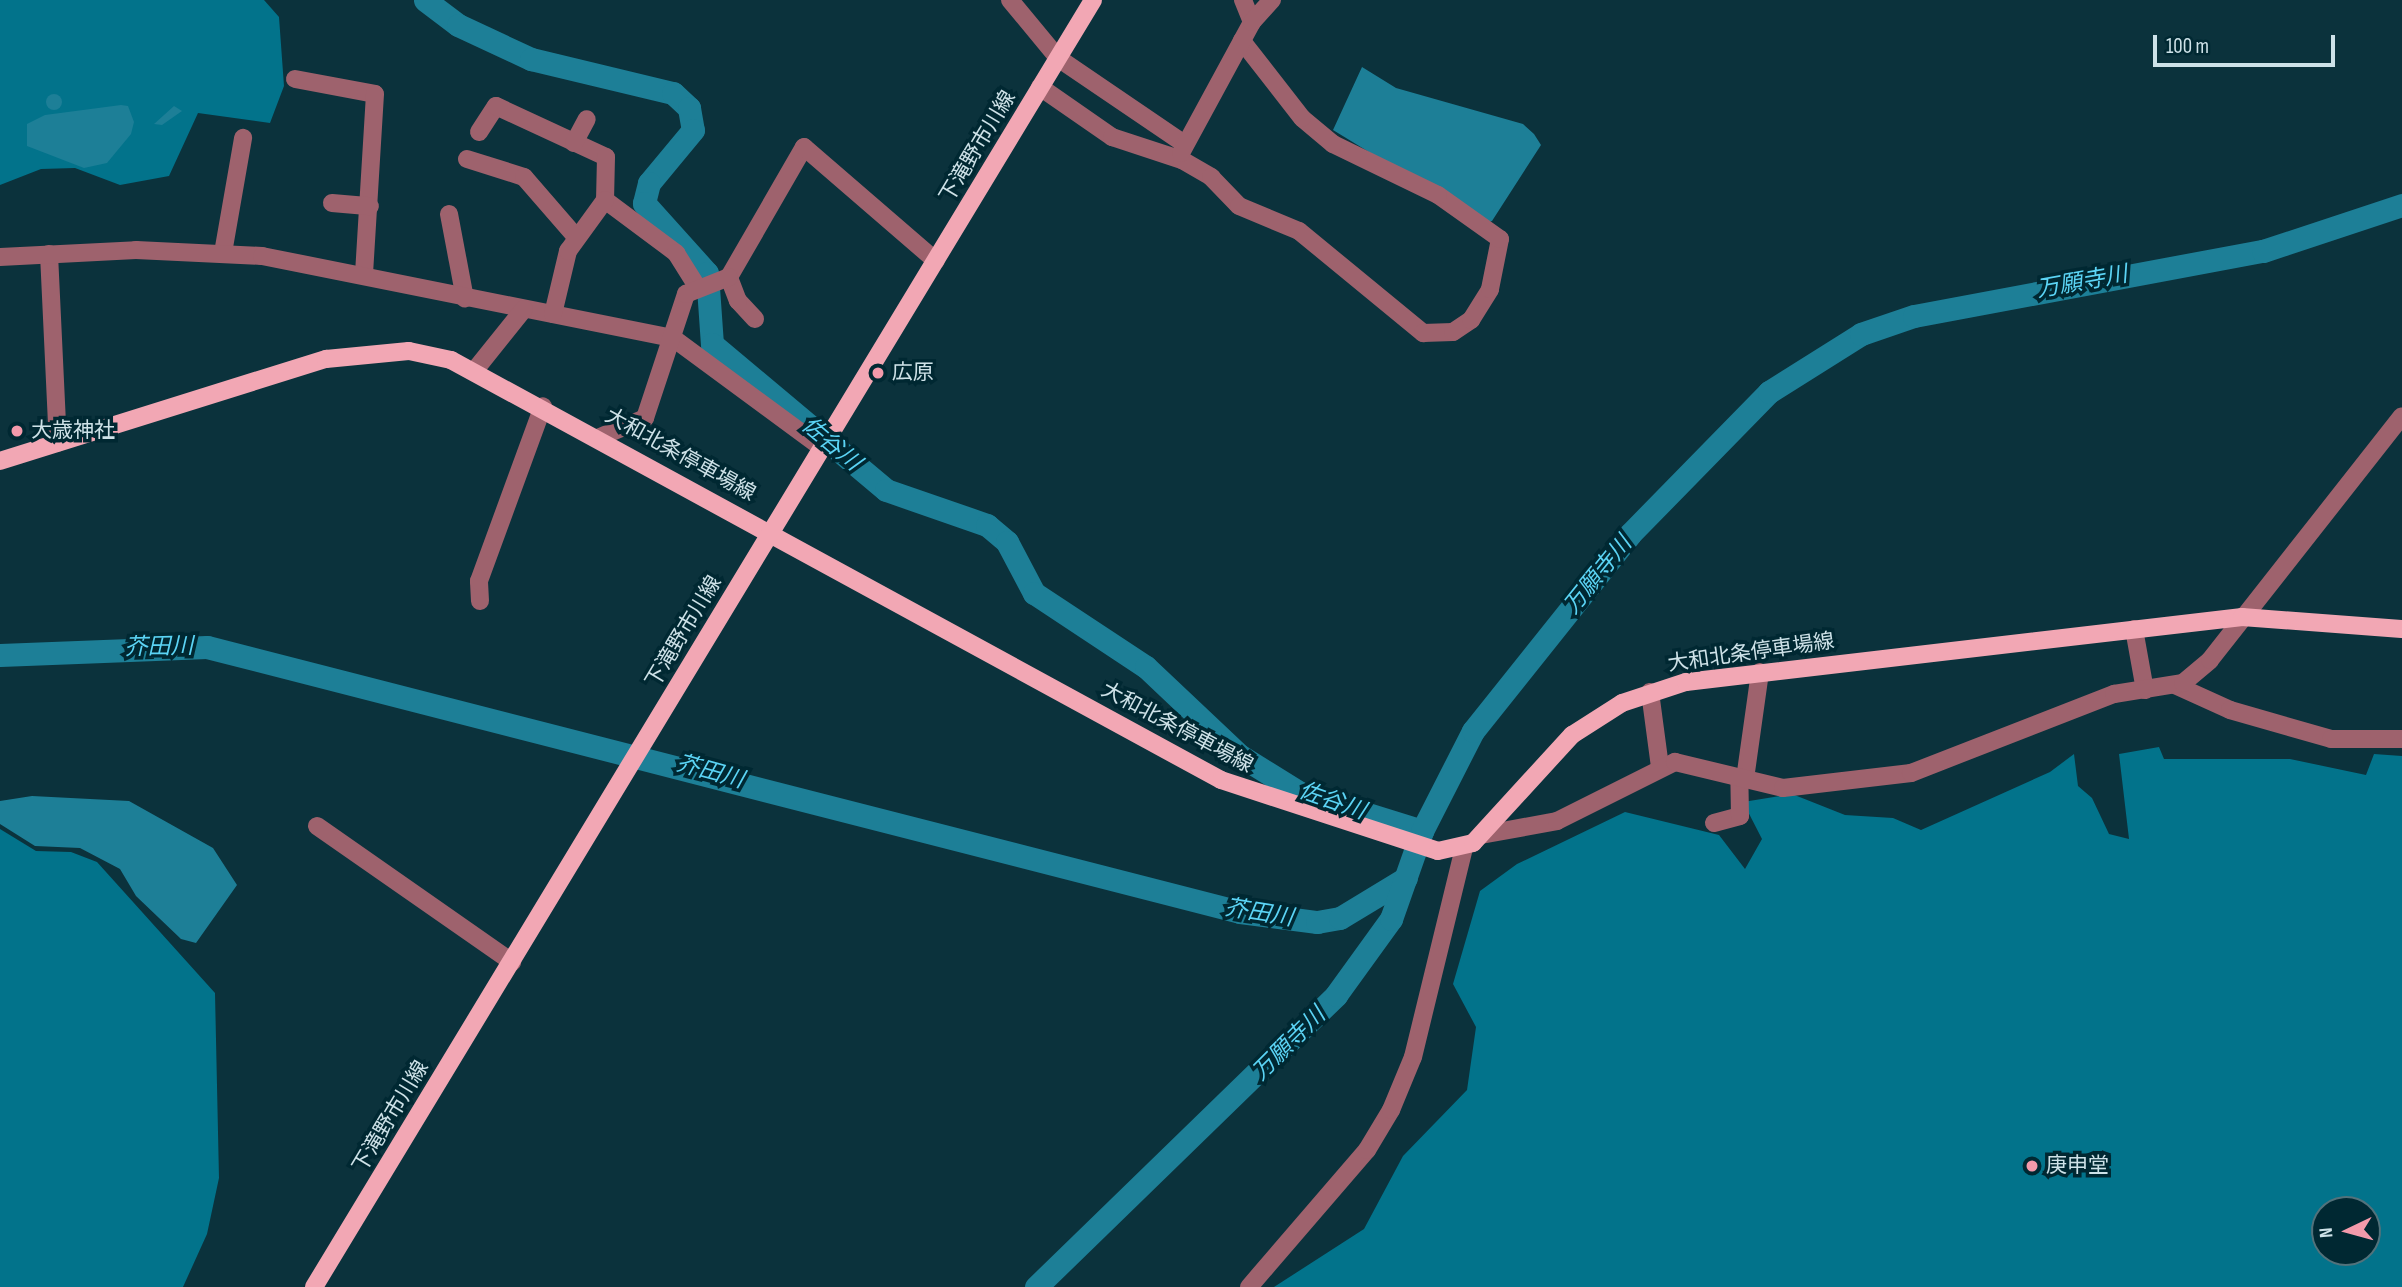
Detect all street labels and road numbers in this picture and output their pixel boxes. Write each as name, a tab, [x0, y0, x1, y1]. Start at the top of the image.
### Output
street label: 下滝野市川線	[935, 87, 1021, 207]
street label: 大和北条停車場線	[600, 403, 760, 507]
street label: 下滝野市川線	[641, 572, 727, 692]
street label: 大和北条停車場線	[1666, 629, 1836, 677]
street label: 大和北条停車場線	[1097, 677, 1257, 779]
street label: 下滝野市川線	[348, 1057, 434, 1177]

